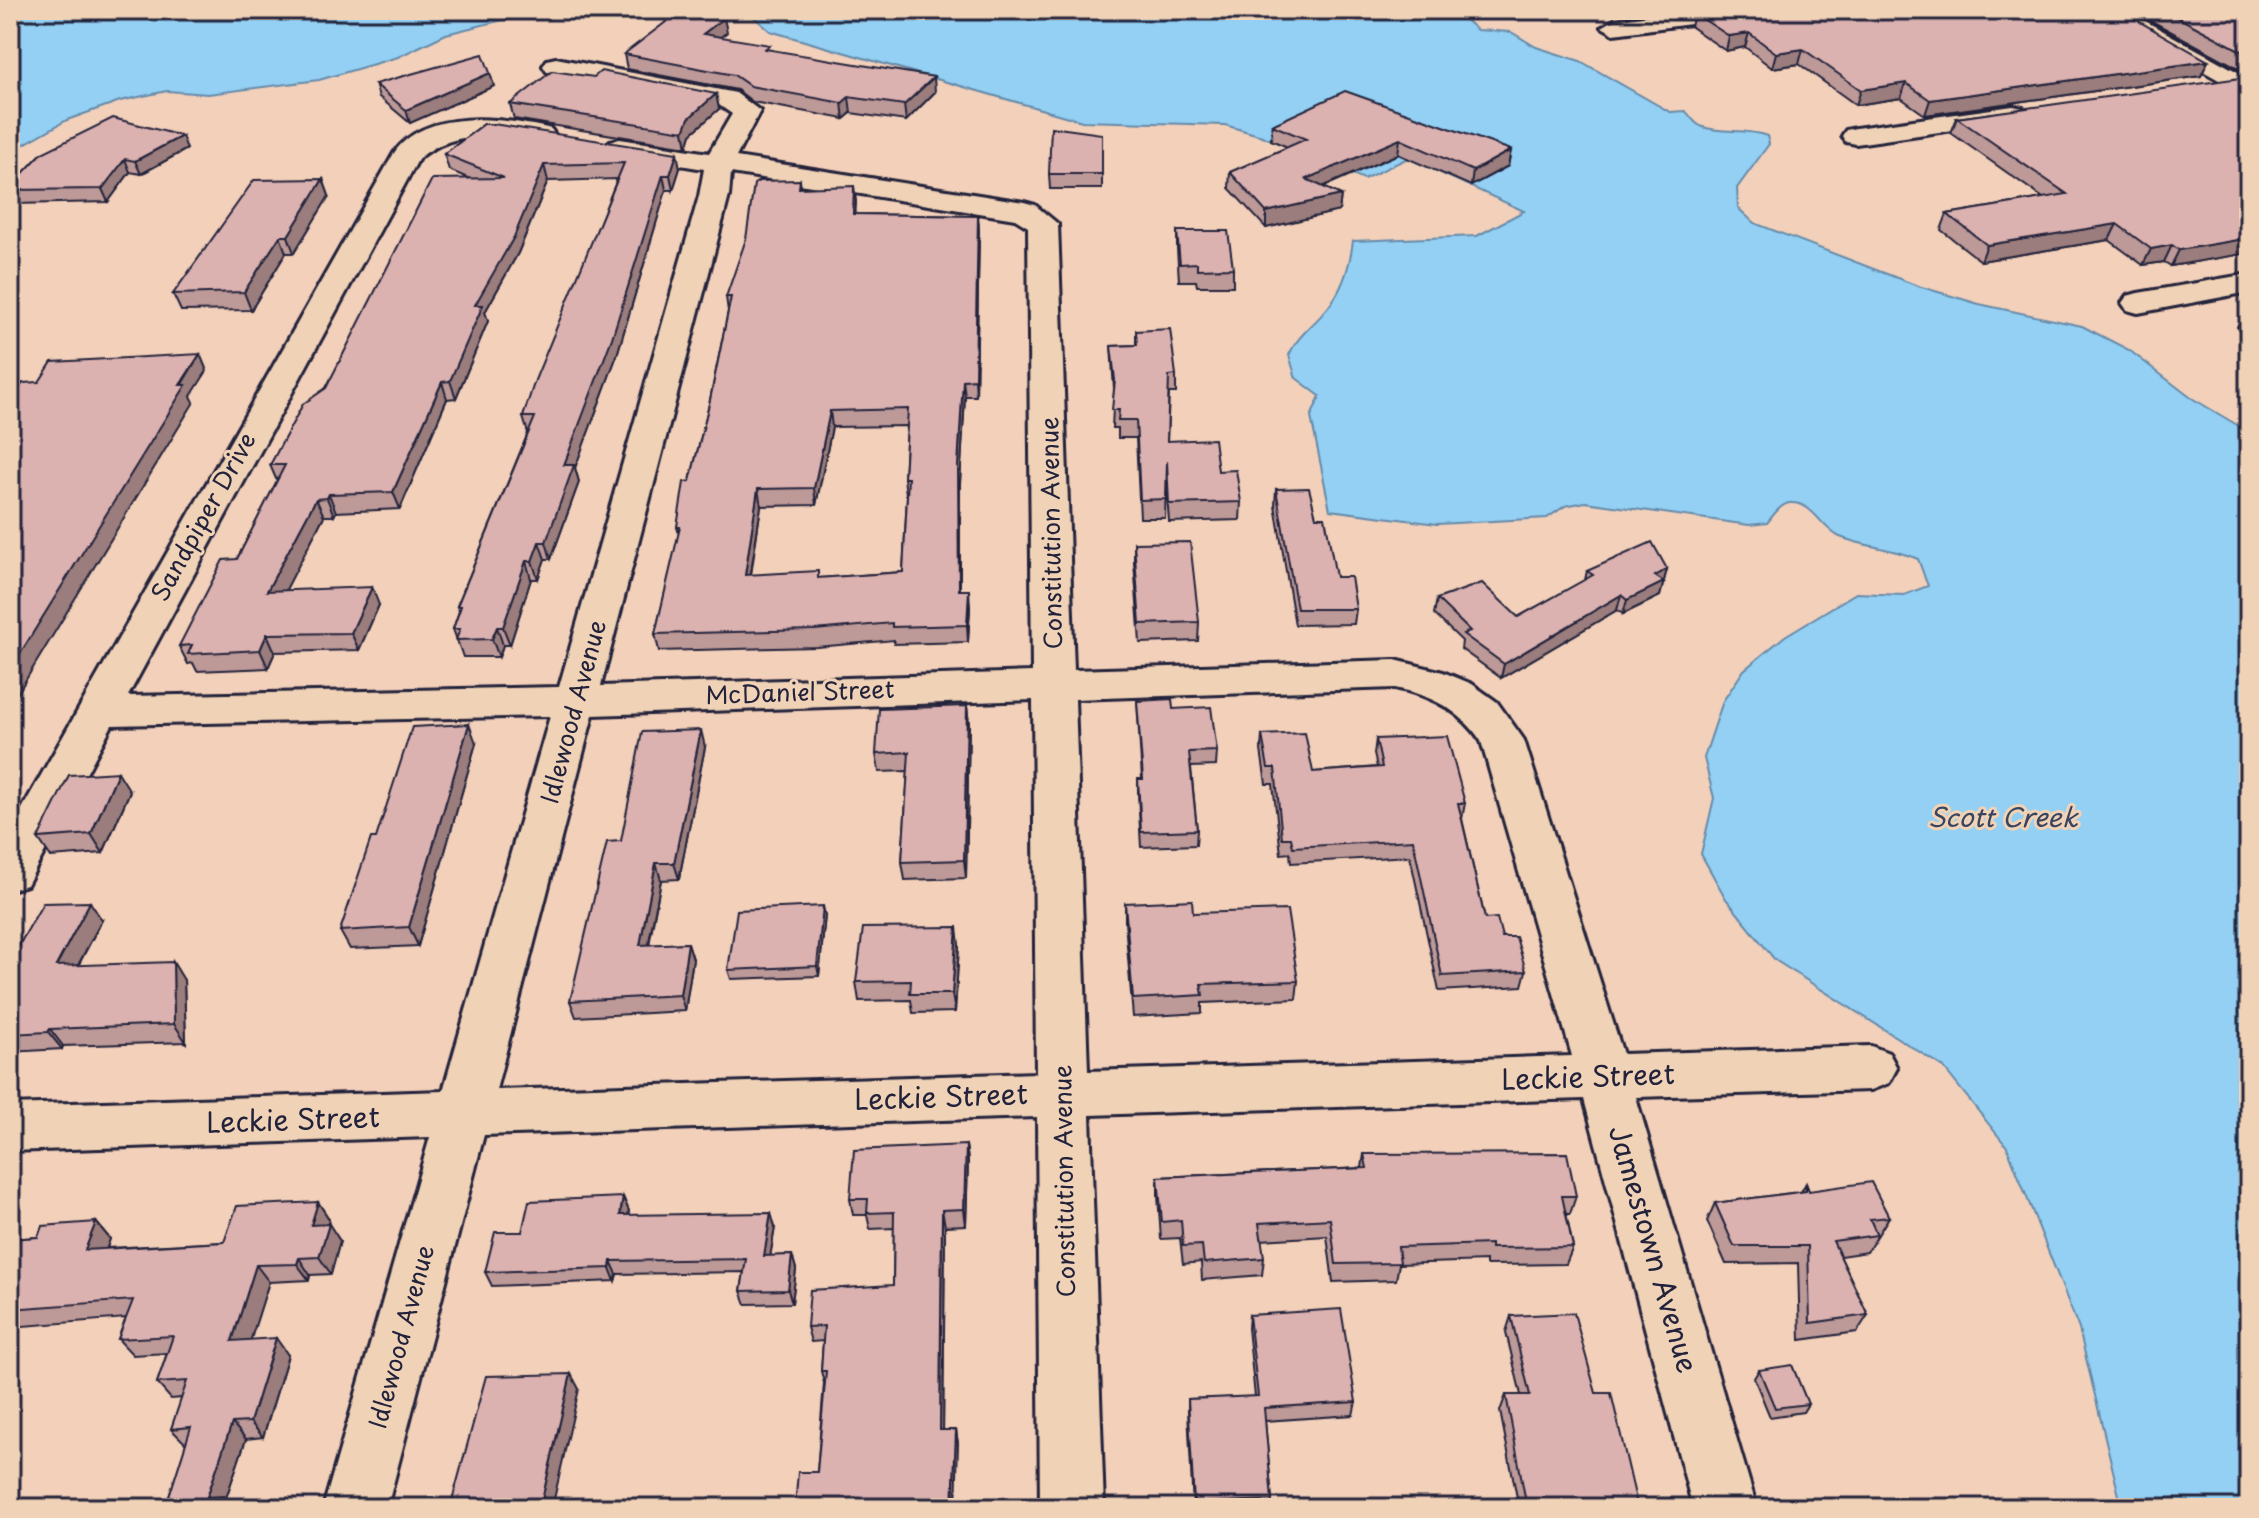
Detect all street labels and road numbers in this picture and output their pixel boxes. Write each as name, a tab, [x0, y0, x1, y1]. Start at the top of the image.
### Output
street label: Constitution Avenue	[1030, 416, 1070, 650]
street label: Sandpiper Drive	[141, 425, 264, 607]
street label: Idlewood Avenue	[530, 616, 614, 807]
street label: McDaniel Street	[705, 670, 895, 712]
street label: Leckie Street	[1500, 1051, 1676, 1100]
street label: Constitution Avenue	[1043, 1064, 1083, 1298]
street label: Leckie Street	[853, 1071, 1029, 1120]
street label: Leckie Street	[205, 1094, 381, 1143]
street label: Jamestown Avenue	[1599, 1120, 1710, 1377]
street label: Idlewood Avenue	[358, 1241, 442, 1432]

